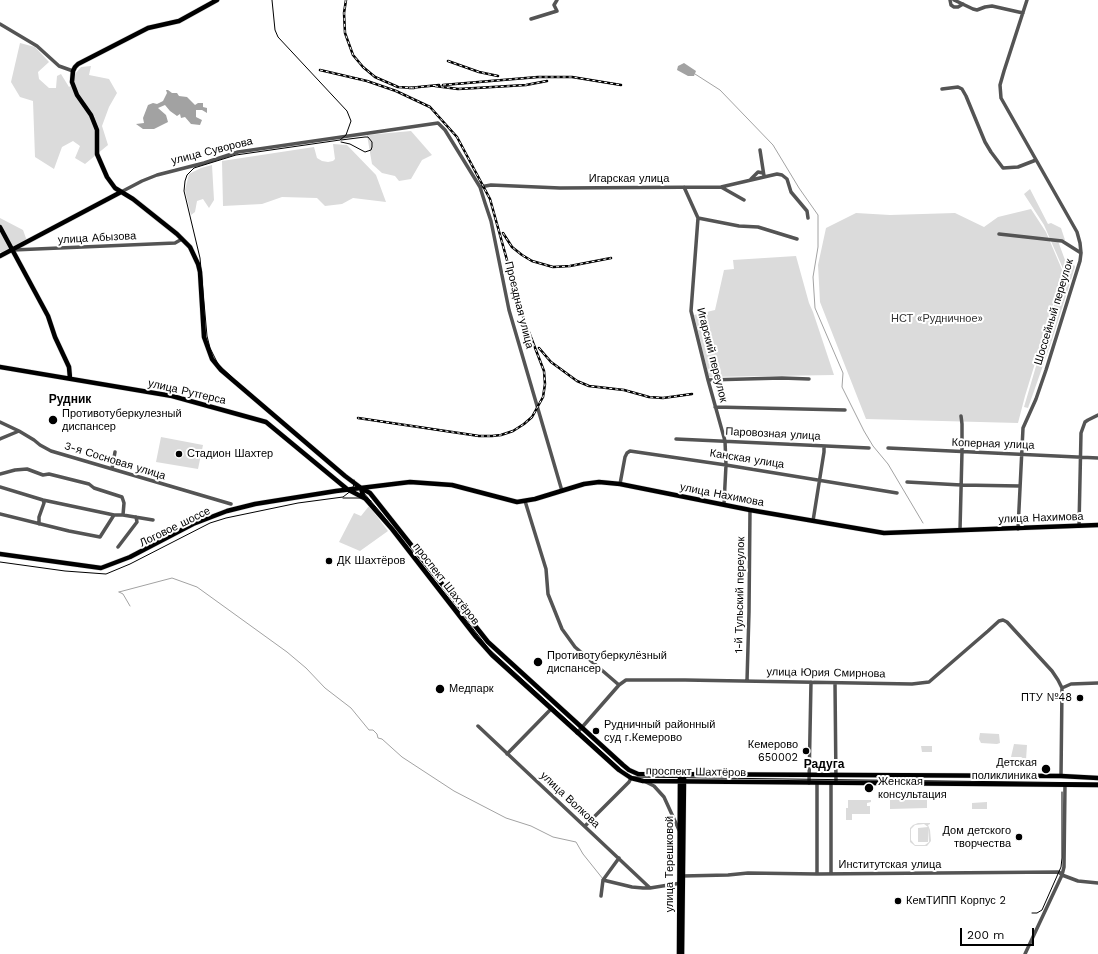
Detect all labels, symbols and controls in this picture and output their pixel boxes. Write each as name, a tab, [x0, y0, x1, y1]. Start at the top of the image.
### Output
street label: улица Суворова	[170, 135, 254, 167]
street label: Игарская улица	[589, 172, 669, 186]
street label: улица Абызова	[58, 229, 136, 247]
street label: Шоссейный переулок	[1032, 257, 1076, 367]
street label: Проездная улица	[502, 260, 536, 350]
street label: Игарский переулок	[694, 306, 730, 404]
park label: НСТ «Рудничное»	[891, 312, 983, 326]
street label: улица Рутгерса	[147, 377, 227, 407]
district label: Рудник	[49, 392, 91, 406]
place label: Противотуберкулезный диспансер	[62, 407, 182, 433]
marker: Противотуберкулезный диспансер	[47, 414, 59, 426]
street label: Паровозная улица	[725, 425, 821, 443]
street label: Коперная улица	[951, 436, 1035, 452]
street label: 3-я Сосновая улица	[63, 439, 167, 483]
place label: Стадион Шахтер	[187, 447, 273, 461]
street label: Канская улица	[709, 447, 785, 471]
marker: Стадион Шахтер	[174, 449, 184, 459]
street label: улица Нахимова	[679, 480, 765, 510]
street label: Логовое шоссе	[138, 504, 212, 550]
street label: улица Нахимова	[998, 510, 1084, 526]
street label: 1-й Тульский переулок	[732, 537, 748, 653]
street label: проспект Шахтёров	[410, 540, 482, 628]
place label: ДК Шахтёров	[337, 554, 405, 568]
marker: ДК Шахтёров	[324, 556, 334, 566]
place label: Противотуберкулёзный диспансер	[547, 649, 667, 675]
marker: Противотуберкулёзный диспансер	[532, 656, 544, 668]
street label: улица Юрия Смирнова	[766, 665, 886, 681]
place label: Медпарк	[449, 682, 494, 696]
marker: Медпарк	[434, 683, 446, 695]
place label: ПТУ №48	[1021, 691, 1072, 705]
marker: ПТУ №48	[1075, 693, 1085, 703]
place label: Рудничный районный суд г.Кемерово	[604, 718, 715, 744]
marker: Рудничный районный суд г.Кемерово	[591, 726, 601, 736]
place label: Кемерово 650002	[748, 738, 798, 764]
marker: Кемерово 650002	[801, 746, 811, 756]
place label: Детская поликлиника	[972, 756, 1037, 782]
district label: Радуга	[804, 757, 844, 771]
marker: Детская поликлиника	[1040, 763, 1052, 775]
street label: проспект Шахтёров	[646, 765, 746, 779]
street label: улица Волкова	[538, 769, 602, 831]
place label: Женская консультация	[878, 775, 947, 801]
marker: Женская консультация	[863, 782, 875, 794]
street label: улица Терешковой	[663, 816, 677, 912]
place label: Дом детского творчества	[942, 824, 1011, 850]
marker: Дом детского творчества	[1014, 832, 1024, 842]
street label: Институтская улица	[839, 858, 941, 872]
place label: КемТИПП Корпус 2	[906, 894, 1006, 908]
marker: КемТИПП Корпус 2	[893, 896, 903, 906]
scale bar	[962, 920, 1036, 946]
text: 200 m	[967, 928, 1004, 942]

